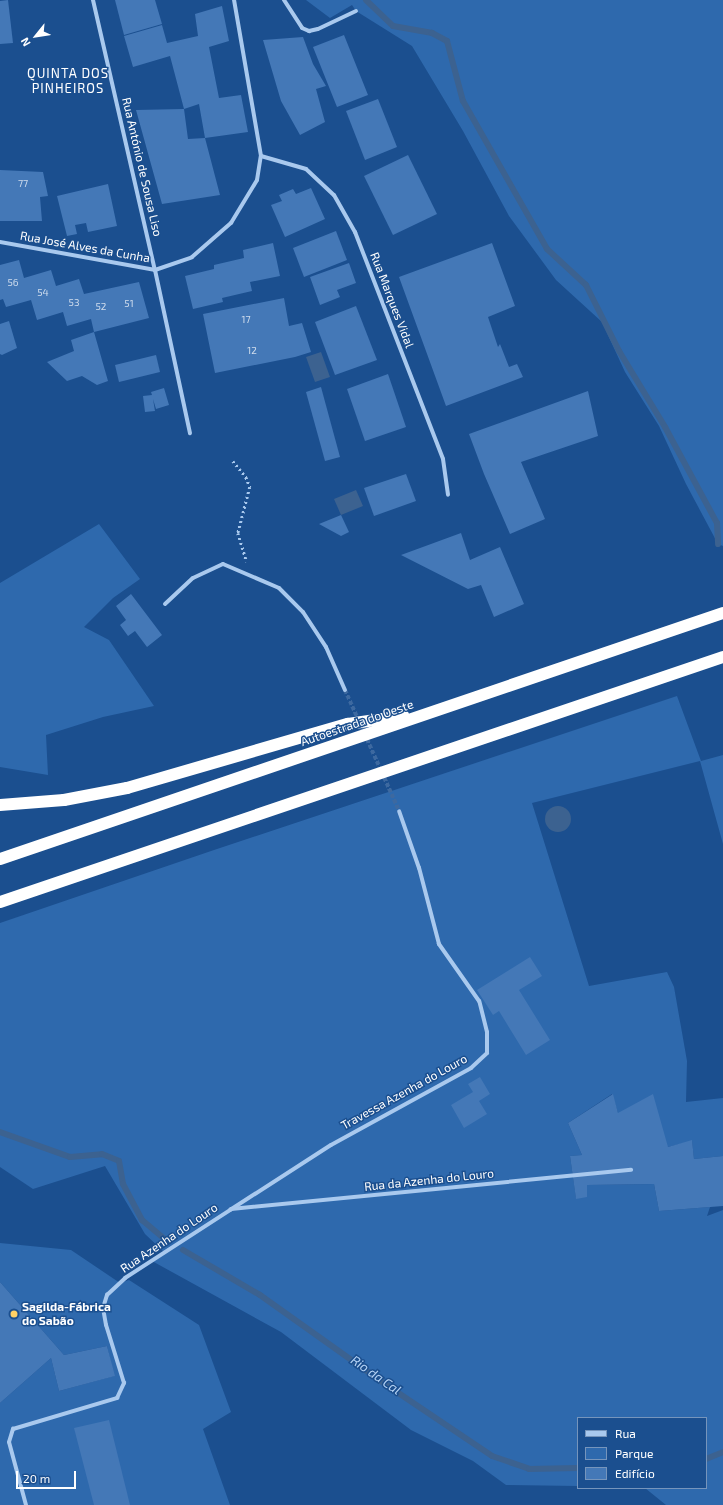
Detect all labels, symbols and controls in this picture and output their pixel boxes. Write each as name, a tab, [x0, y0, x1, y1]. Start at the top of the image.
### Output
north arrow	[16, 16, 56, 56]
text: N	[18, 36, 33, 49]
district label: QUINTA DOS PINHEIROS	[27, 66, 109, 97]
street label: Rua António de Sousa Liso	[119, 96, 165, 238]
house number: 77	[18, 178, 28, 190]
street label: Rua José Alves da Cunha	[19, 228, 151, 266]
street label: Rua Marques Vidal	[367, 250, 417, 350]
house number: 56	[7, 277, 19, 289]
house number: 54	[37, 287, 49, 299]
house number: 53	[69, 297, 79, 309]
house number: 51	[124, 298, 134, 310]
house number: 52	[96, 301, 106, 313]
house number: 17	[241, 314, 251, 326]
house number: 12	[247, 345, 257, 357]
street label: Autoestrada do Oeste	[299, 697, 415, 749]
street label: Travessa Azenha do Louro	[338, 1051, 470, 1133]
street label: Rua da Azenha do Louro	[363, 1166, 495, 1194]
street label: Rua Azenha do Louro	[118, 1200, 220, 1276]
place label: Sagilda-Fábrica do Sabão	[22, 1300, 111, 1328]
marker: Sagilda-Fábrica do Sabão	[9, 1309, 19, 1319]
water label: Rio da Cal	[348, 1352, 404, 1398]
legend	[577, 1417, 707, 1489]
text: Rua	[615, 1426, 636, 1440]
text: Parque	[615, 1446, 653, 1460]
scale bar	[18, 1463, 78, 1489]
text: Edifício	[615, 1466, 655, 1480]
text: 20 m	[23, 1471, 50, 1485]

